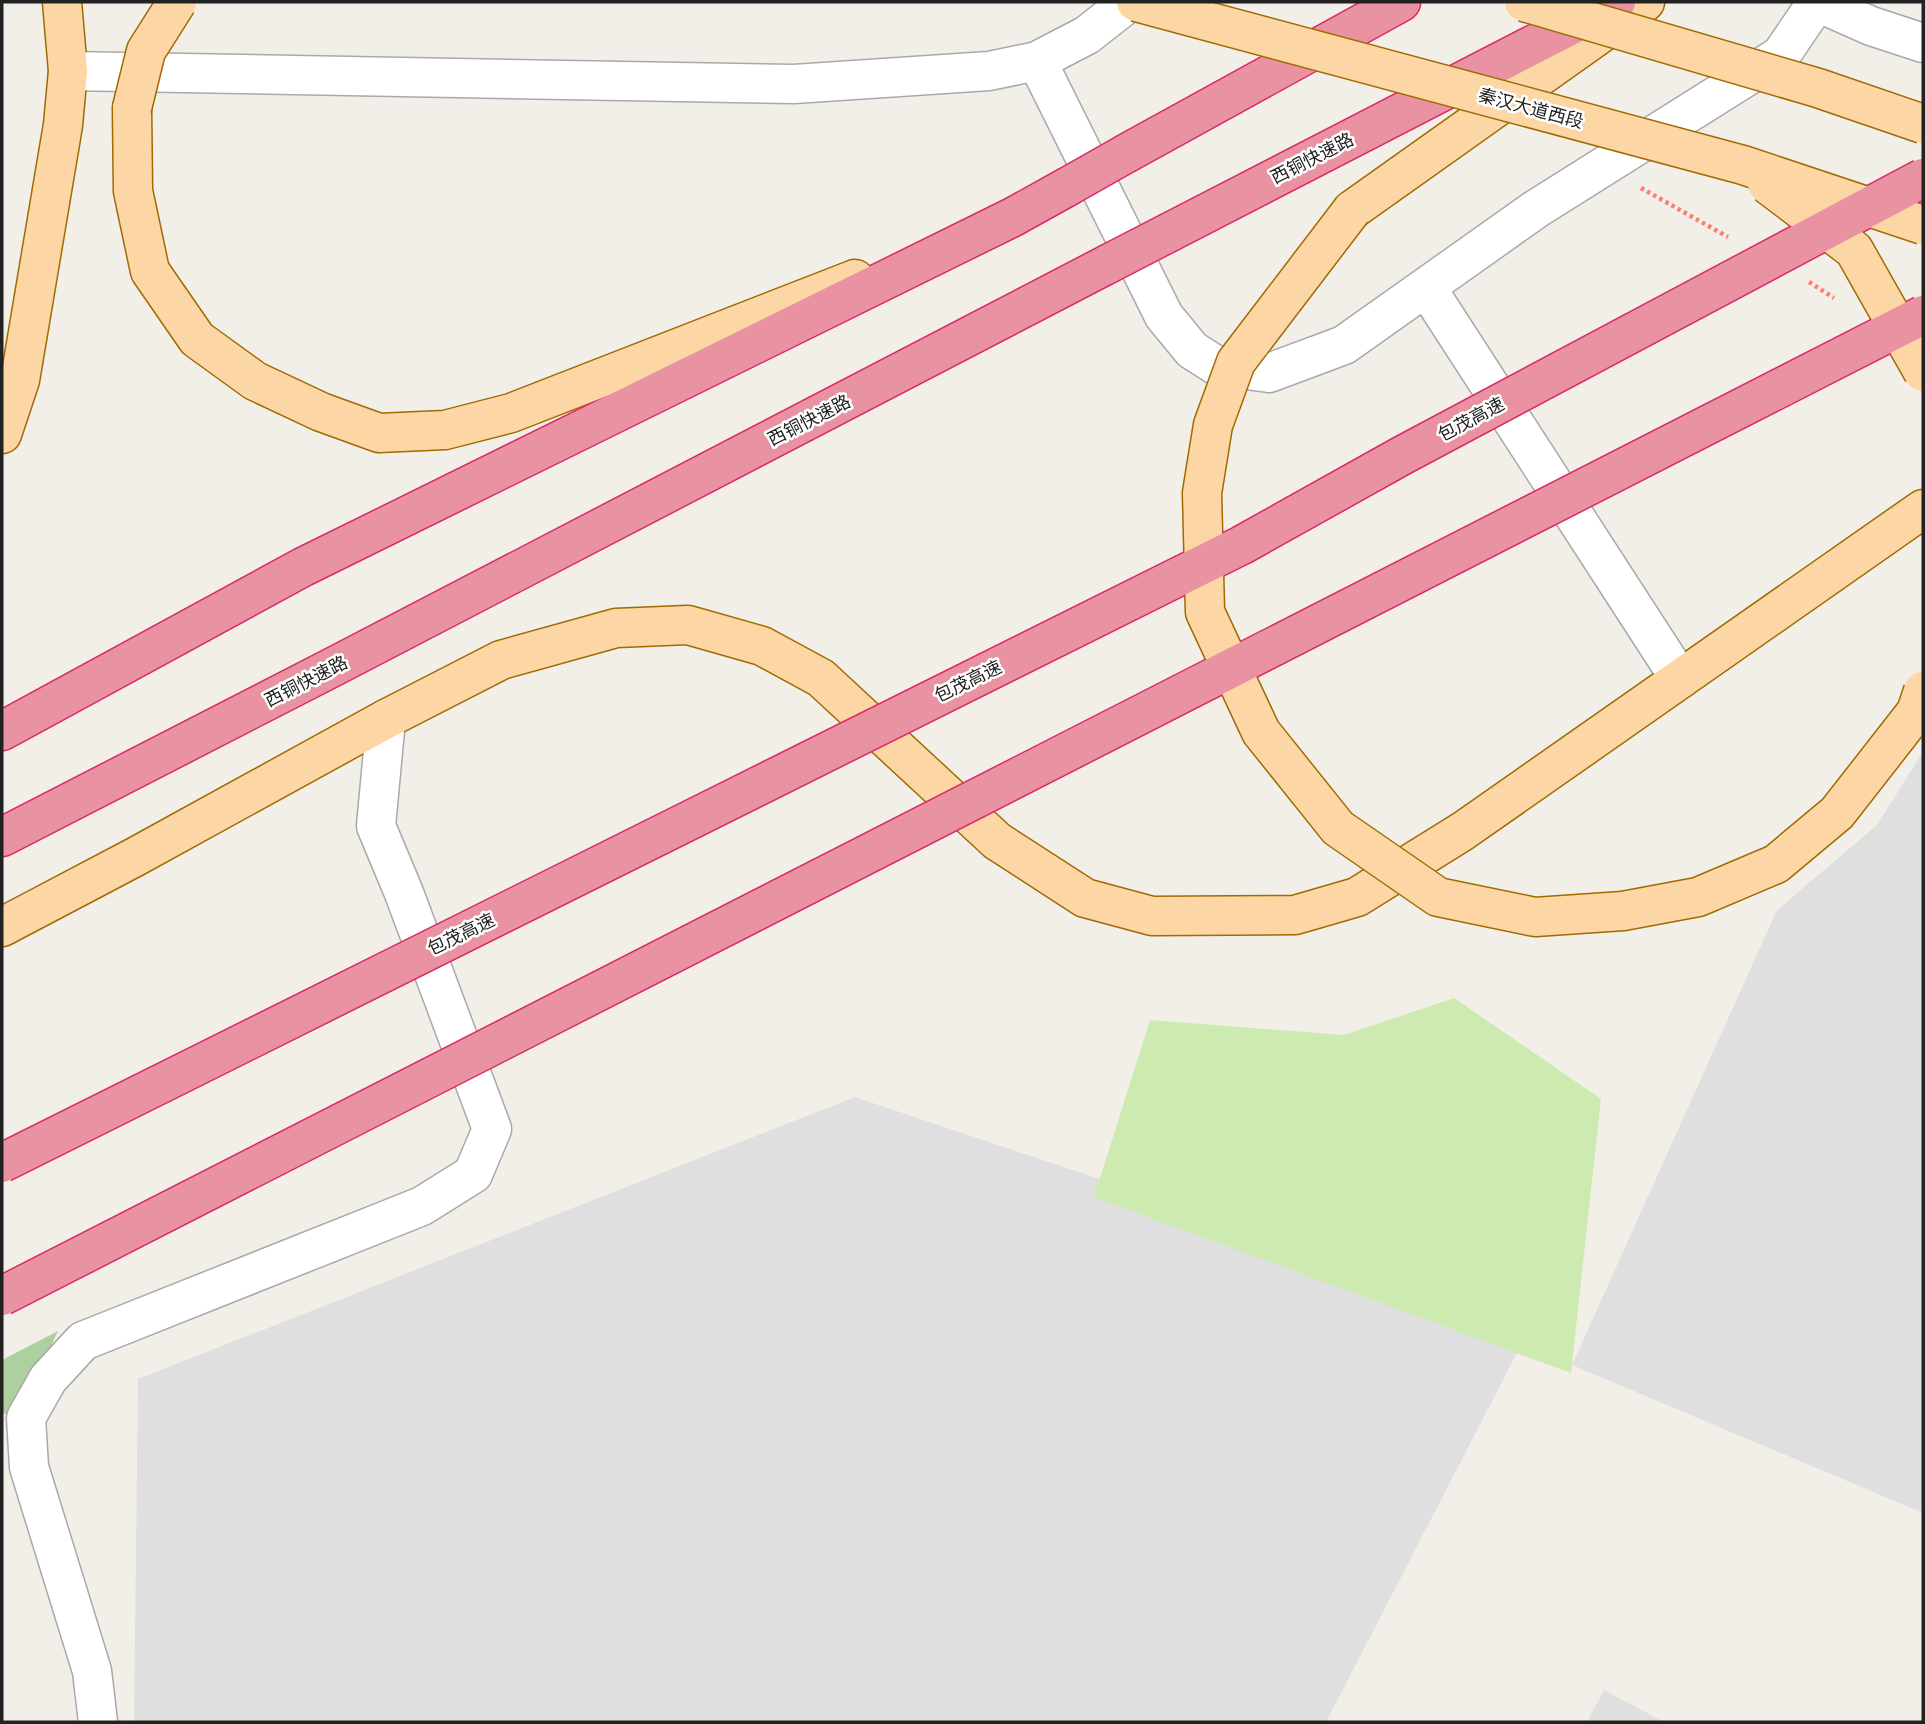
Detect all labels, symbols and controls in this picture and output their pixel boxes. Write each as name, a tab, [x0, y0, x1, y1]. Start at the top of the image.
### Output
street label: 秦汉大道西段	[1476, 84, 1586, 132]
street label: 西铜快速路	[1267, 128, 1357, 188]
street label: 西铜快速路	[764, 390, 854, 450]
street label: 包茂高速	[1434, 393, 1508, 445]
street label: 西铜快速路	[261, 651, 351, 711]
street label: 包茂高速	[931, 656, 1005, 706]
street label: 包茂高速	[424, 909, 498, 959]

